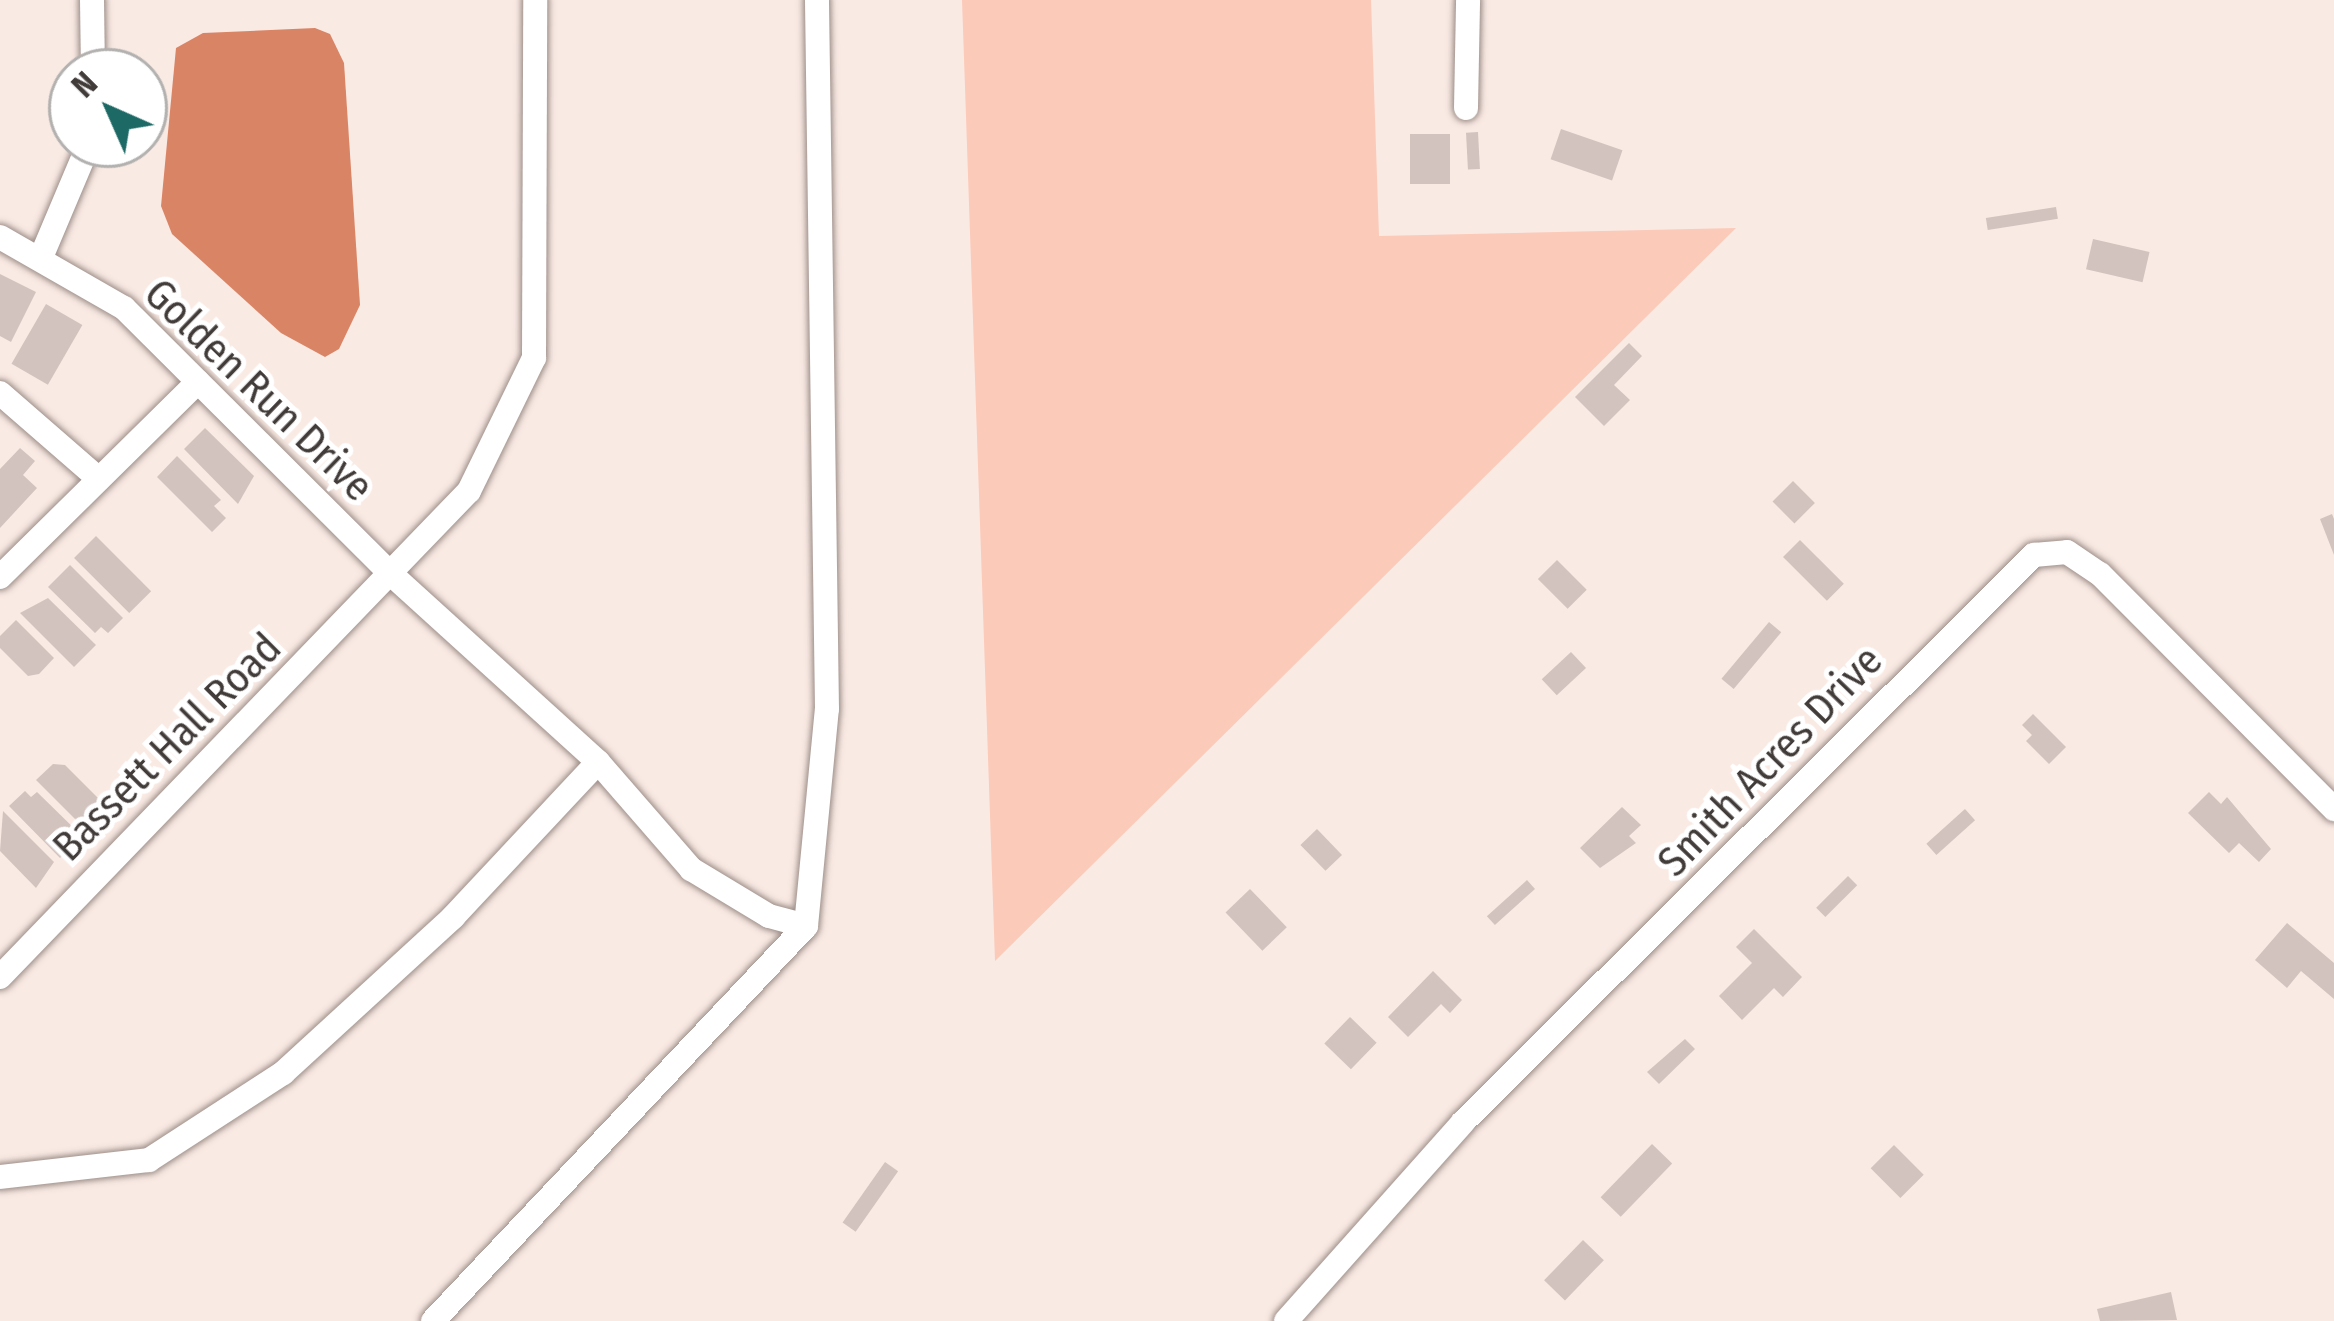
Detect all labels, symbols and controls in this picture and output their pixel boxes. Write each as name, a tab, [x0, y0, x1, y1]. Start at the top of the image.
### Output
north arrow	[48, 48, 168, 168]
text: N	[64, 64, 106, 106]
street label: Golden Run Drive	[134, 268, 384, 512]
street label: Bassett Hall Road	[43, 623, 291, 871]
street label: Smith Acres Drive	[1648, 635, 1892, 887]

